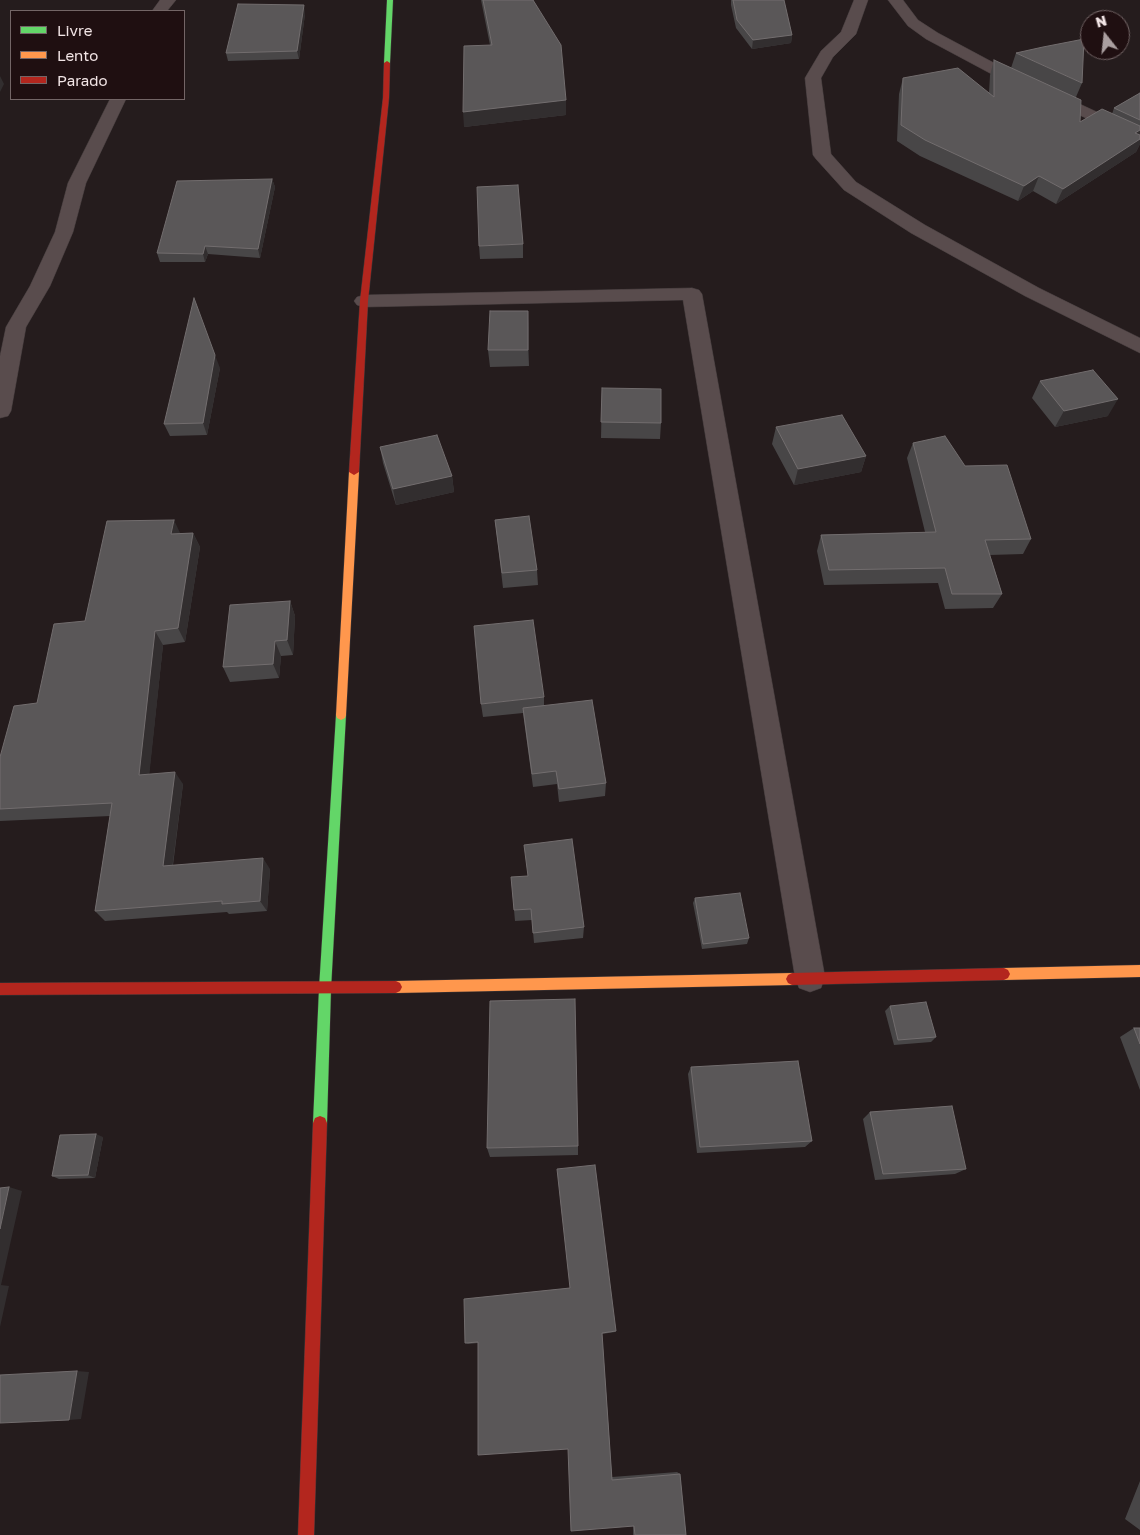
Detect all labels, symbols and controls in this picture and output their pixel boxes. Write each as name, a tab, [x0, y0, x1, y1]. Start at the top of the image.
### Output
legend	[10, 10, 185, 100]
north arrow	[1080, 10, 1130, 60]
text: N	[1094, 11, 1108, 31]
text: Livre	[57, 21, 92, 39]
text: Lento	[57, 46, 98, 64]
text: Parado	[57, 71, 108, 89]

